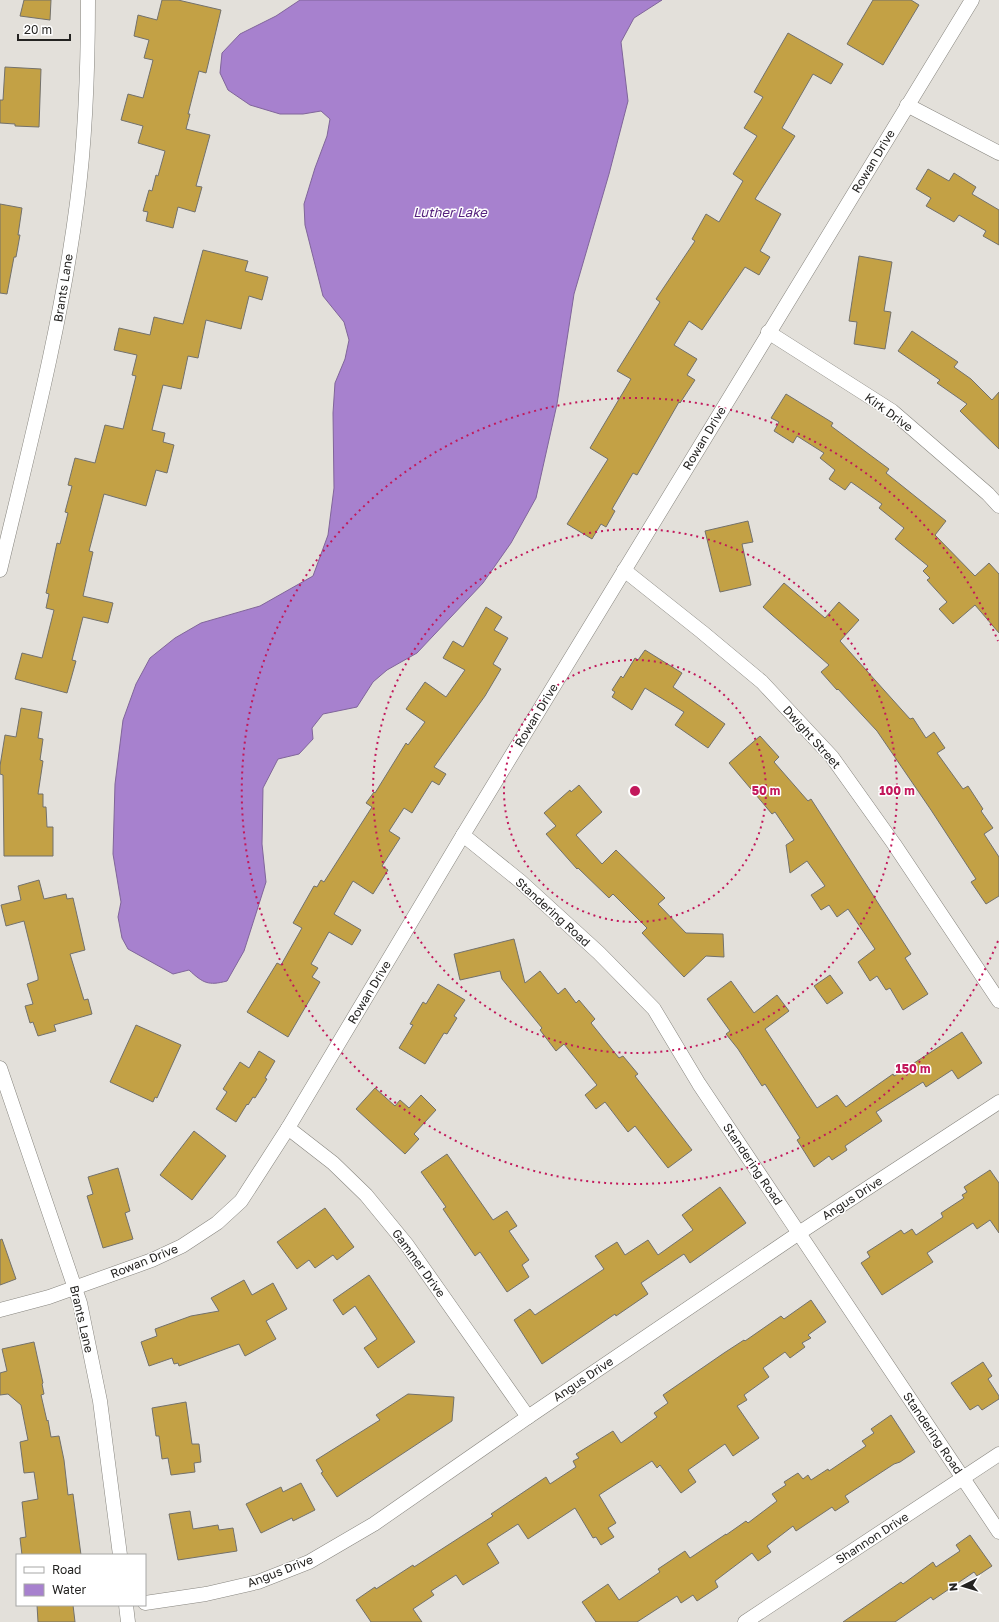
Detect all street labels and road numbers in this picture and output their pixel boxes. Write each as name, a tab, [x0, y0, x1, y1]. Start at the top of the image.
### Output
street label: Rowan Drive	[848, 126, 898, 196]
street label: Brants Lane	[50, 253, 76, 323]
street label: Kirk Drive	[862, 390, 916, 434]
street label: Rowan Drive	[679, 403, 729, 473]
street label: Rowan Drive	[511, 680, 561, 750]
street label: Dwight Street	[780, 703, 844, 772]
street label: Standering Road	[512, 874, 594, 950]
street label: Rowan Drive	[344, 957, 394, 1027]
street label: Standering Road	[720, 1120, 786, 1208]
street label: Angus Drive	[819, 1173, 885, 1223]
street label: Gammer Drive	[389, 1226, 449, 1300]
street label: Rowan Drive	[108, 1241, 180, 1281]
street label: Brants Lane	[67, 1284, 97, 1354]
street label: Angus Drive	[550, 1353, 616, 1405]
street label: Standering Road	[900, 1389, 966, 1477]
street label: Shannon Drive	[833, 1509, 911, 1567]
street label: Angus Drive	[245, 1552, 315, 1590]

